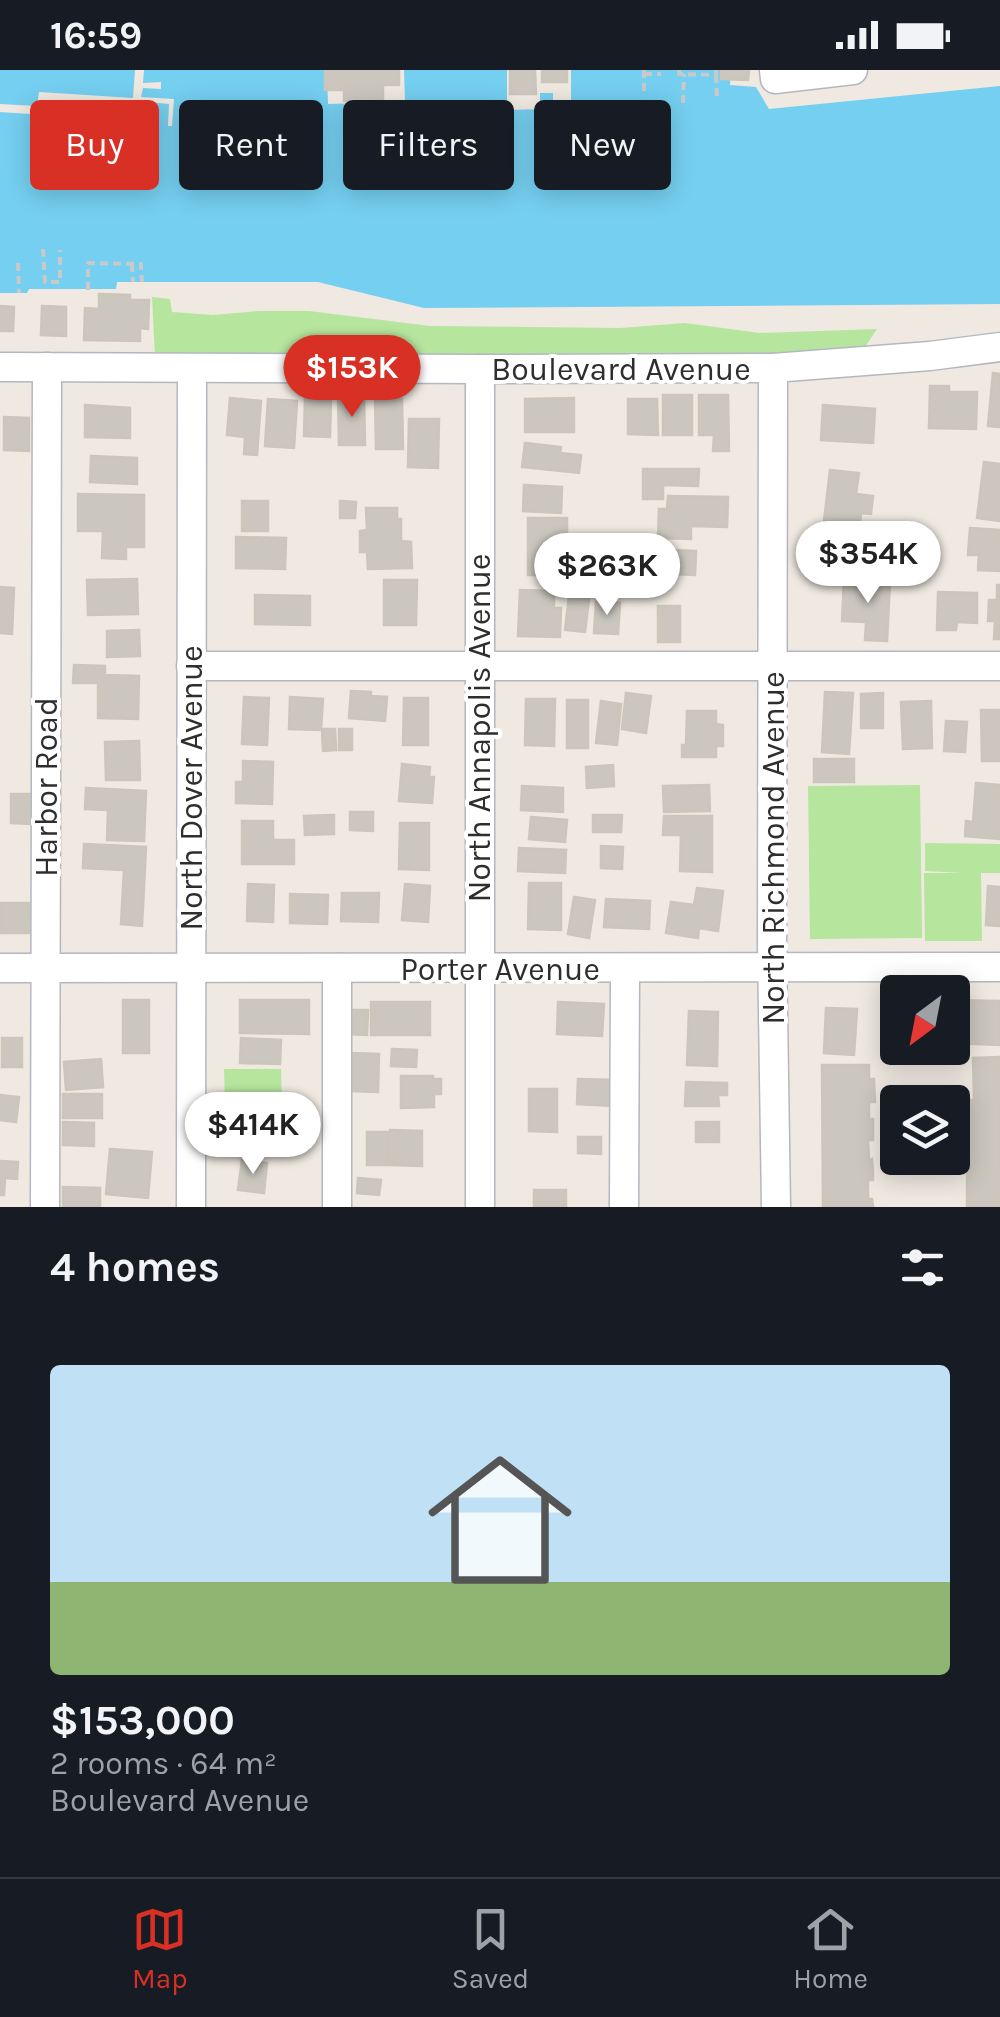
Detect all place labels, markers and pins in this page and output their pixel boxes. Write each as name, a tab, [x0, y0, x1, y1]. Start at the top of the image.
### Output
pin: $153K	[282, 335, 422, 420]
pin: $354K	[798, 521, 938, 606]
pin: $263K	[537, 533, 677, 618]
pin: $414K	[183, 1092, 323, 1177]

